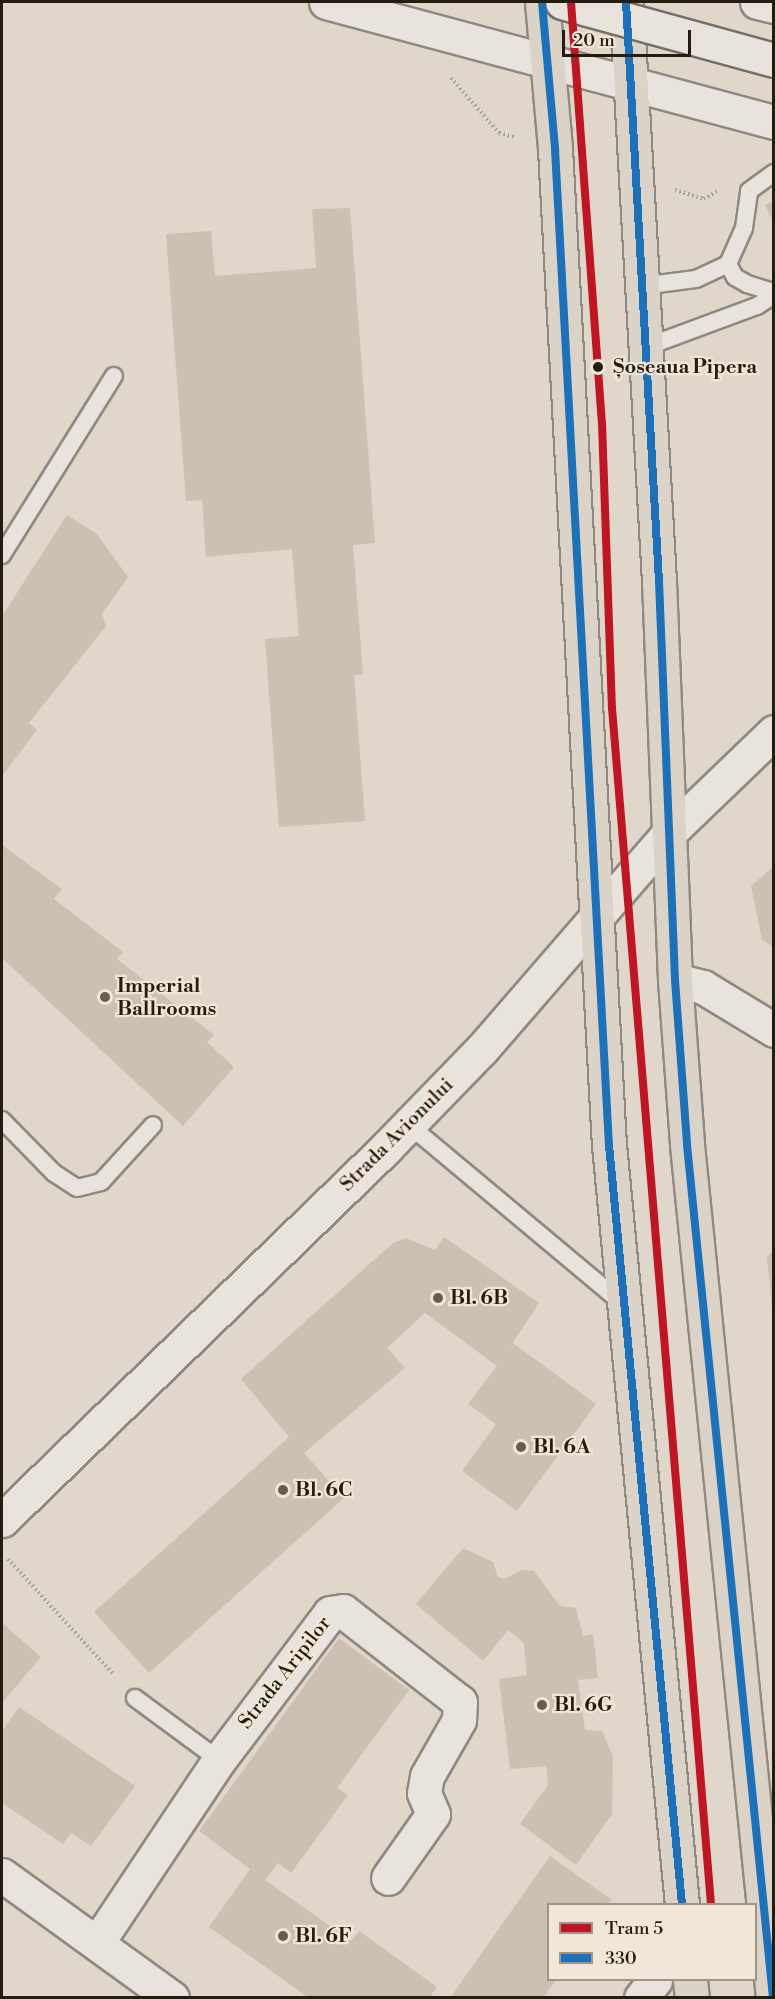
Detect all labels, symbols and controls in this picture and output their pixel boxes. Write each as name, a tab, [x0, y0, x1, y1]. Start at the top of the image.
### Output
scale bar	[565, 18, 694, 56]
text: 20 m	[573, 29, 615, 52]
place label: Șoseaua Pipera	[613, 355, 757, 379]
marker: Șoseaua Pipera	[588, 357, 608, 377]
place label: Imperial Ballrooms	[117, 974, 216, 1021]
marker: Imperial Ballrooms	[98, 990, 112, 1004]
street label: Strada Avionului	[335, 1073, 459, 1197]
place label: Bl. 6B	[450, 1286, 508, 1310]
marker: Bl. 6B	[431, 1291, 445, 1305]
place label: Bl. 6A	[533, 1435, 590, 1459]
marker: Bl. 6A	[514, 1440, 528, 1454]
place label: Bl. 6C	[295, 1478, 352, 1502]
marker: Bl. 6C	[276, 1483, 290, 1497]
street label: Strada Aripilor	[234, 1612, 336, 1734]
place label: Bl. 6G	[554, 1693, 613, 1717]
marker: Bl. 6G	[535, 1698, 549, 1712]
legend	[547, 1903, 757, 1981]
text: Tram 5	[605, 1917, 663, 1940]
place label: Bl. 6F	[295, 1924, 352, 1948]
marker: Bl. 6F	[276, 1929, 290, 1943]
text: 330	[605, 1947, 637, 1970]

